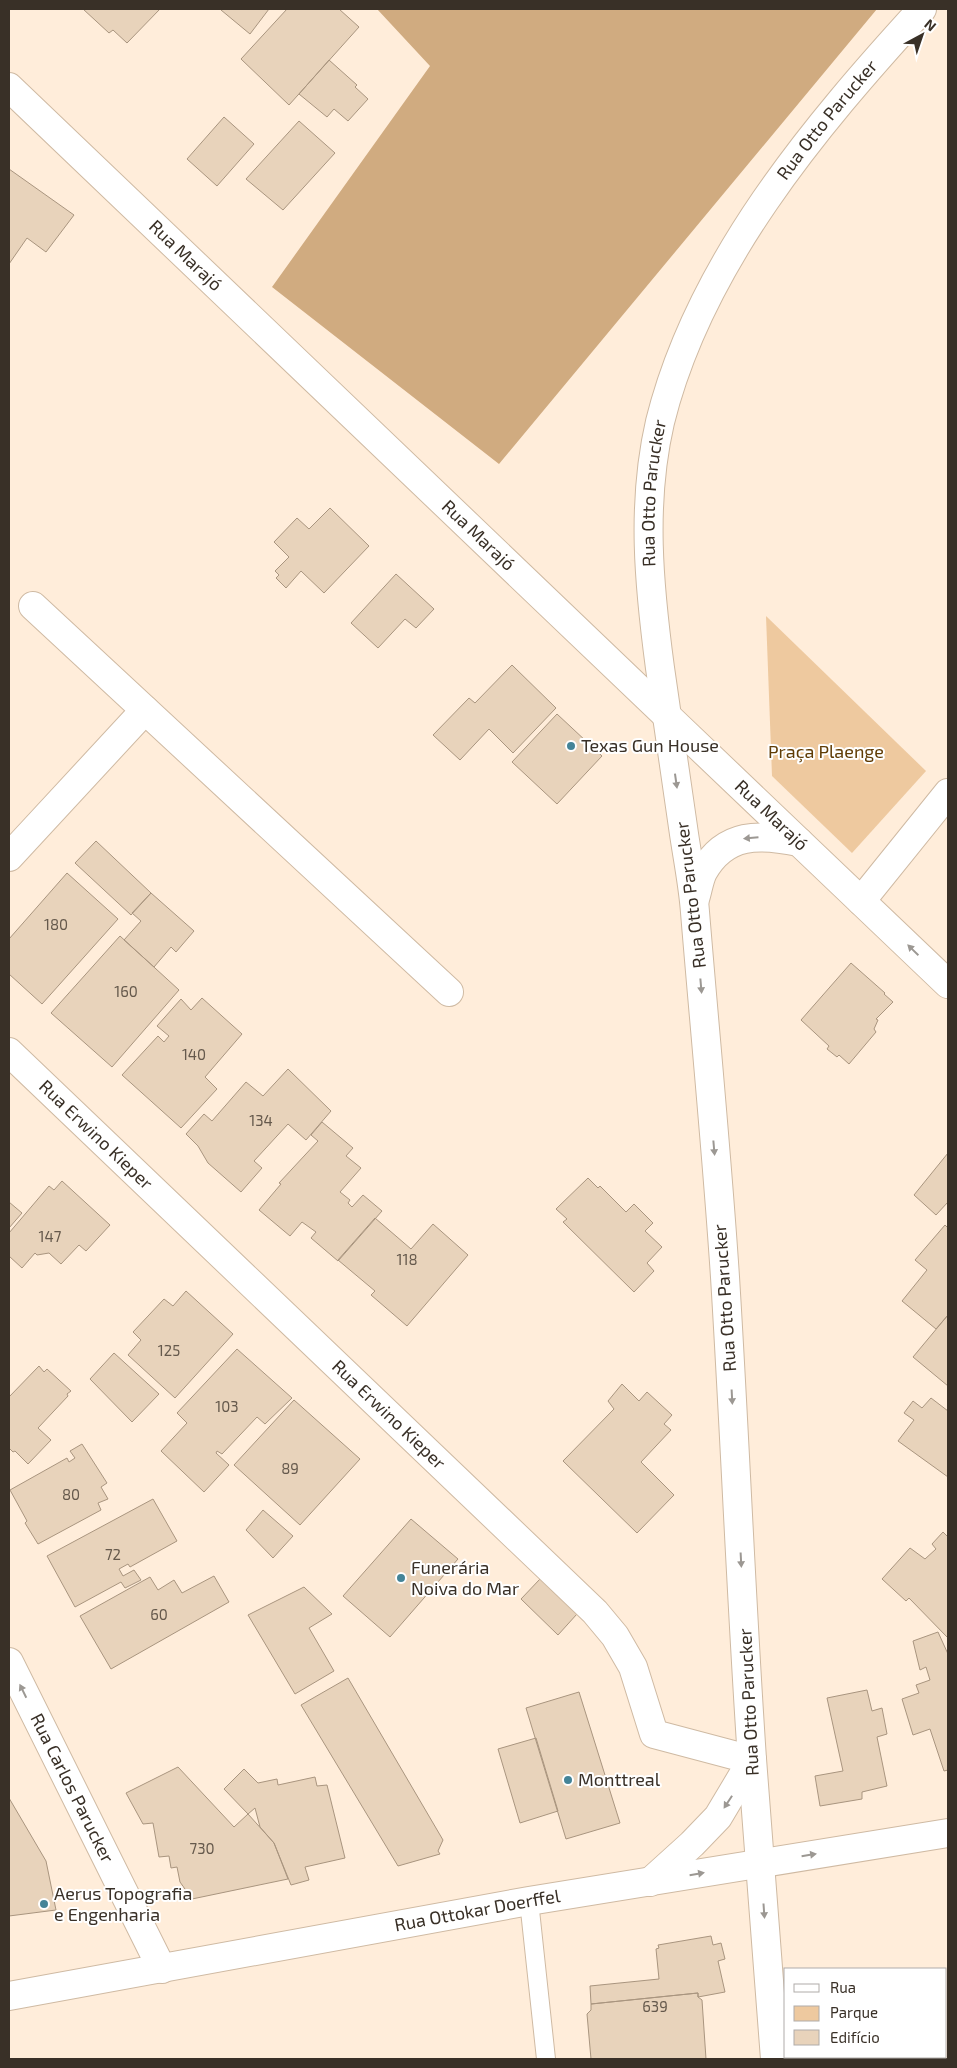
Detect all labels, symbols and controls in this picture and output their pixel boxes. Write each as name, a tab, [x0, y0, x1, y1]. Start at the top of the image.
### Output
north arrow	[897, 10, 947, 60]
text: N	[921, 15, 940, 34]
street label: Rua Otto Parucker	[771, 55, 881, 184]
street label: Rua Marajó	[145, 215, 227, 295]
street label: Rua Otto Parucker	[637, 417, 670, 567]
street label: Rua Marajó	[438, 495, 520, 575]
place label: Texas Gun House	[581, 734, 719, 756]
marker: Texas Gun House	[565, 740, 577, 752]
park label: Praça Plaenge	[768, 740, 884, 763]
one-way arrow	[673, 773, 681, 789]
street label: Rua Marajó	[731, 775, 813, 855]
street label: Rua Otto Parucker	[670, 820, 710, 970]
one-way arrow	[743, 834, 759, 842]
house number: 180	[44, 915, 68, 933]
one-way arrow	[907, 944, 919, 956]
one-way arrow	[697, 978, 705, 994]
house number: 160	[114, 982, 138, 1000]
house number: 140	[182, 1045, 206, 1063]
street label: Rua Erwino Kieper	[35, 1075, 158, 1194]
house number: 134	[249, 1111, 273, 1129]
one-way arrow	[711, 1140, 719, 1156]
street label: Rua Otto Parucker	[708, 1224, 740, 1373]
house number: 147	[39, 1227, 62, 1245]
house number: 118	[396, 1250, 418, 1268]
house number: 125	[158, 1341, 180, 1359]
street label: Rua Erwino Kieper	[328, 1355, 451, 1473]
one-way arrow	[728, 1390, 736, 1406]
house number: 103	[215, 1397, 239, 1415]
house number: 89	[281, 1459, 299, 1477]
house number: 80	[62, 1485, 80, 1503]
house number: 72	[105, 1545, 121, 1563]
one-way arrow	[737, 1552, 745, 1568]
place label: Funerária Noiva do Mar	[411, 1556, 519, 1599]
marker: Funerária Noiva do Mar	[395, 1572, 407, 1584]
house number: 60	[150, 1605, 168, 1623]
street label: Rua Otto Parucker	[733, 1628, 763, 1776]
one-way arrow	[19, 1684, 27, 1698]
street label: Rua Carlos Parucker	[26, 1709, 119, 1866]
place label: Monttreal	[578, 1768, 661, 1790]
marker: Monttreal	[562, 1774, 574, 1786]
one-way arrow	[723, 1795, 732, 1808]
house number: 730	[189, 1839, 215, 1857]
one-way arrow	[801, 1850, 817, 1858]
one-way arrow	[689, 1869, 705, 1877]
place label: Aerus Topografia e Engenharia	[54, 1882, 192, 1925]
street label: Rua Ottokar Doerffel	[392, 1884, 562, 1935]
marker: Aerus Topografia e Engenharia	[38, 1898, 50, 1910]
one-way arrow	[761, 1903, 769, 1919]
legend	[784, 1968, 947, 2058]
text: Rua	[830, 1978, 856, 1996]
house number: 639	[642, 1997, 668, 2015]
text: Parque	[830, 2003, 878, 2021]
text: Edifício	[830, 2028, 880, 2046]

